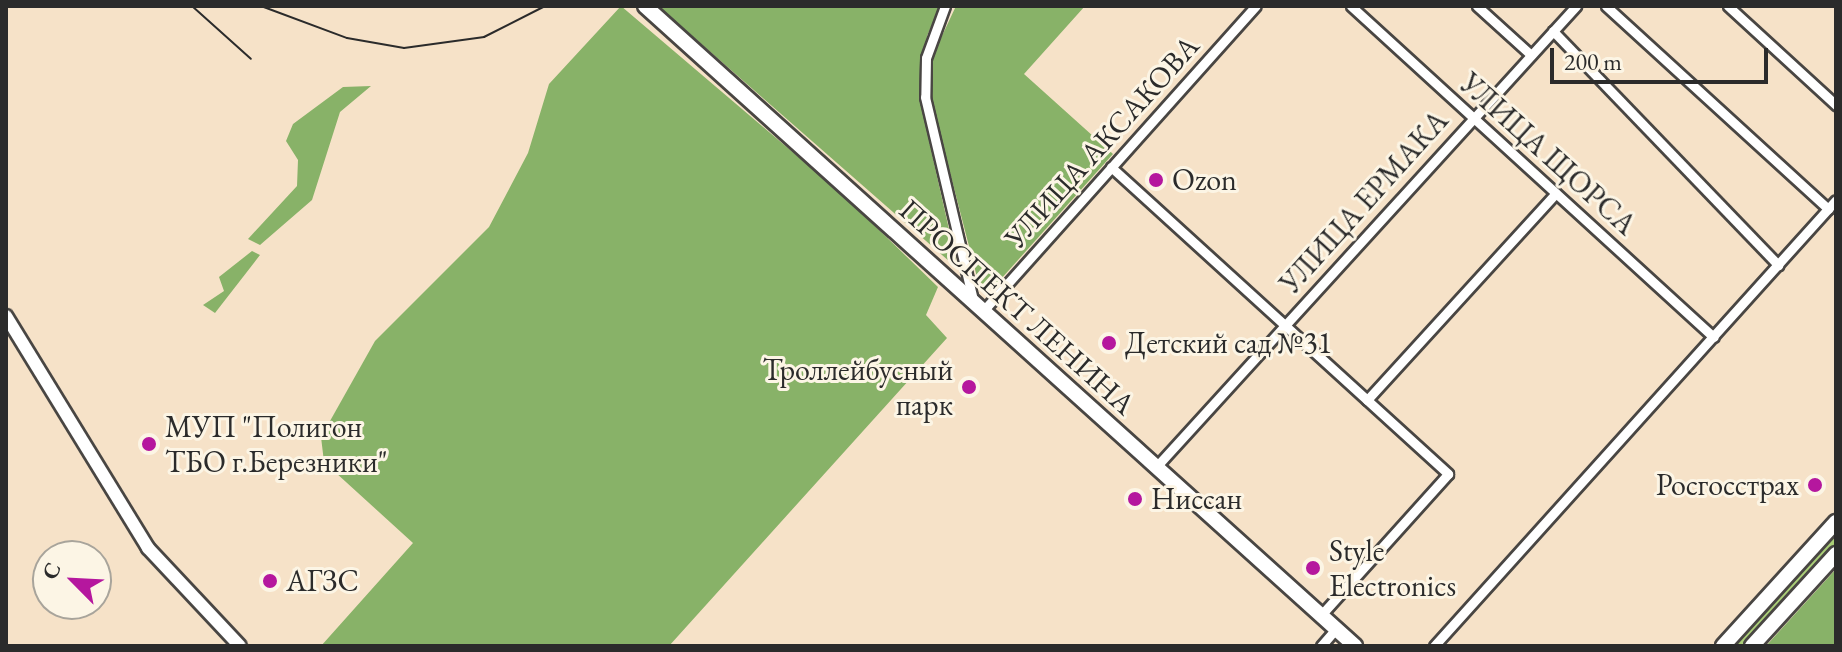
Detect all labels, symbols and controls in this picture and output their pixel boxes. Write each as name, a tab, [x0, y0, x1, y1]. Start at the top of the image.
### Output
street label: УЛИЦА АКСАКОВА	[997, 28, 1207, 256]
scale bar	[1554, 32, 1772, 82]
text: 200 m	[1564, 46, 1622, 77]
street label: УЛИЦА ЩОРСА	[1452, 65, 1644, 243]
street label: УЛИЦА ЕРМАКА	[1272, 103, 1456, 301]
place label: Ozon	[1172, 162, 1237, 198]
marker: Ozon	[1147, 171, 1165, 189]
street label: ПРОСПЕКТ ЛЕНИНА	[892, 192, 1142, 422]
place label: Детский сад №31	[1125, 325, 1332, 361]
marker: Детский сад №31	[1100, 334, 1118, 352]
place label: Троллейбусный парк	[762, 352, 953, 422]
marker: Троллейбусный парк	[960, 378, 978, 396]
place label: МУП "Полигон ТБО г.Березники"	[165, 409, 388, 480]
marker: МУП "Полигон ТБО г.Березники"	[140, 435, 158, 453]
place label: Росгосстрах	[1656, 467, 1799, 503]
marker: Росгосстрах	[1806, 476, 1824, 494]
place label: Ниссан	[1151, 481, 1242, 517]
marker: Ниссан	[1126, 490, 1144, 508]
place label: Style Electronics	[1329, 533, 1456, 604]
north arrow	[32, 540, 112, 620]
text: С	[35, 558, 68, 584]
marker: Style Electronics	[1304, 559, 1322, 577]
place label: АГЗС	[286, 563, 359, 599]
marker: АГЗС	[261, 572, 279, 590]

